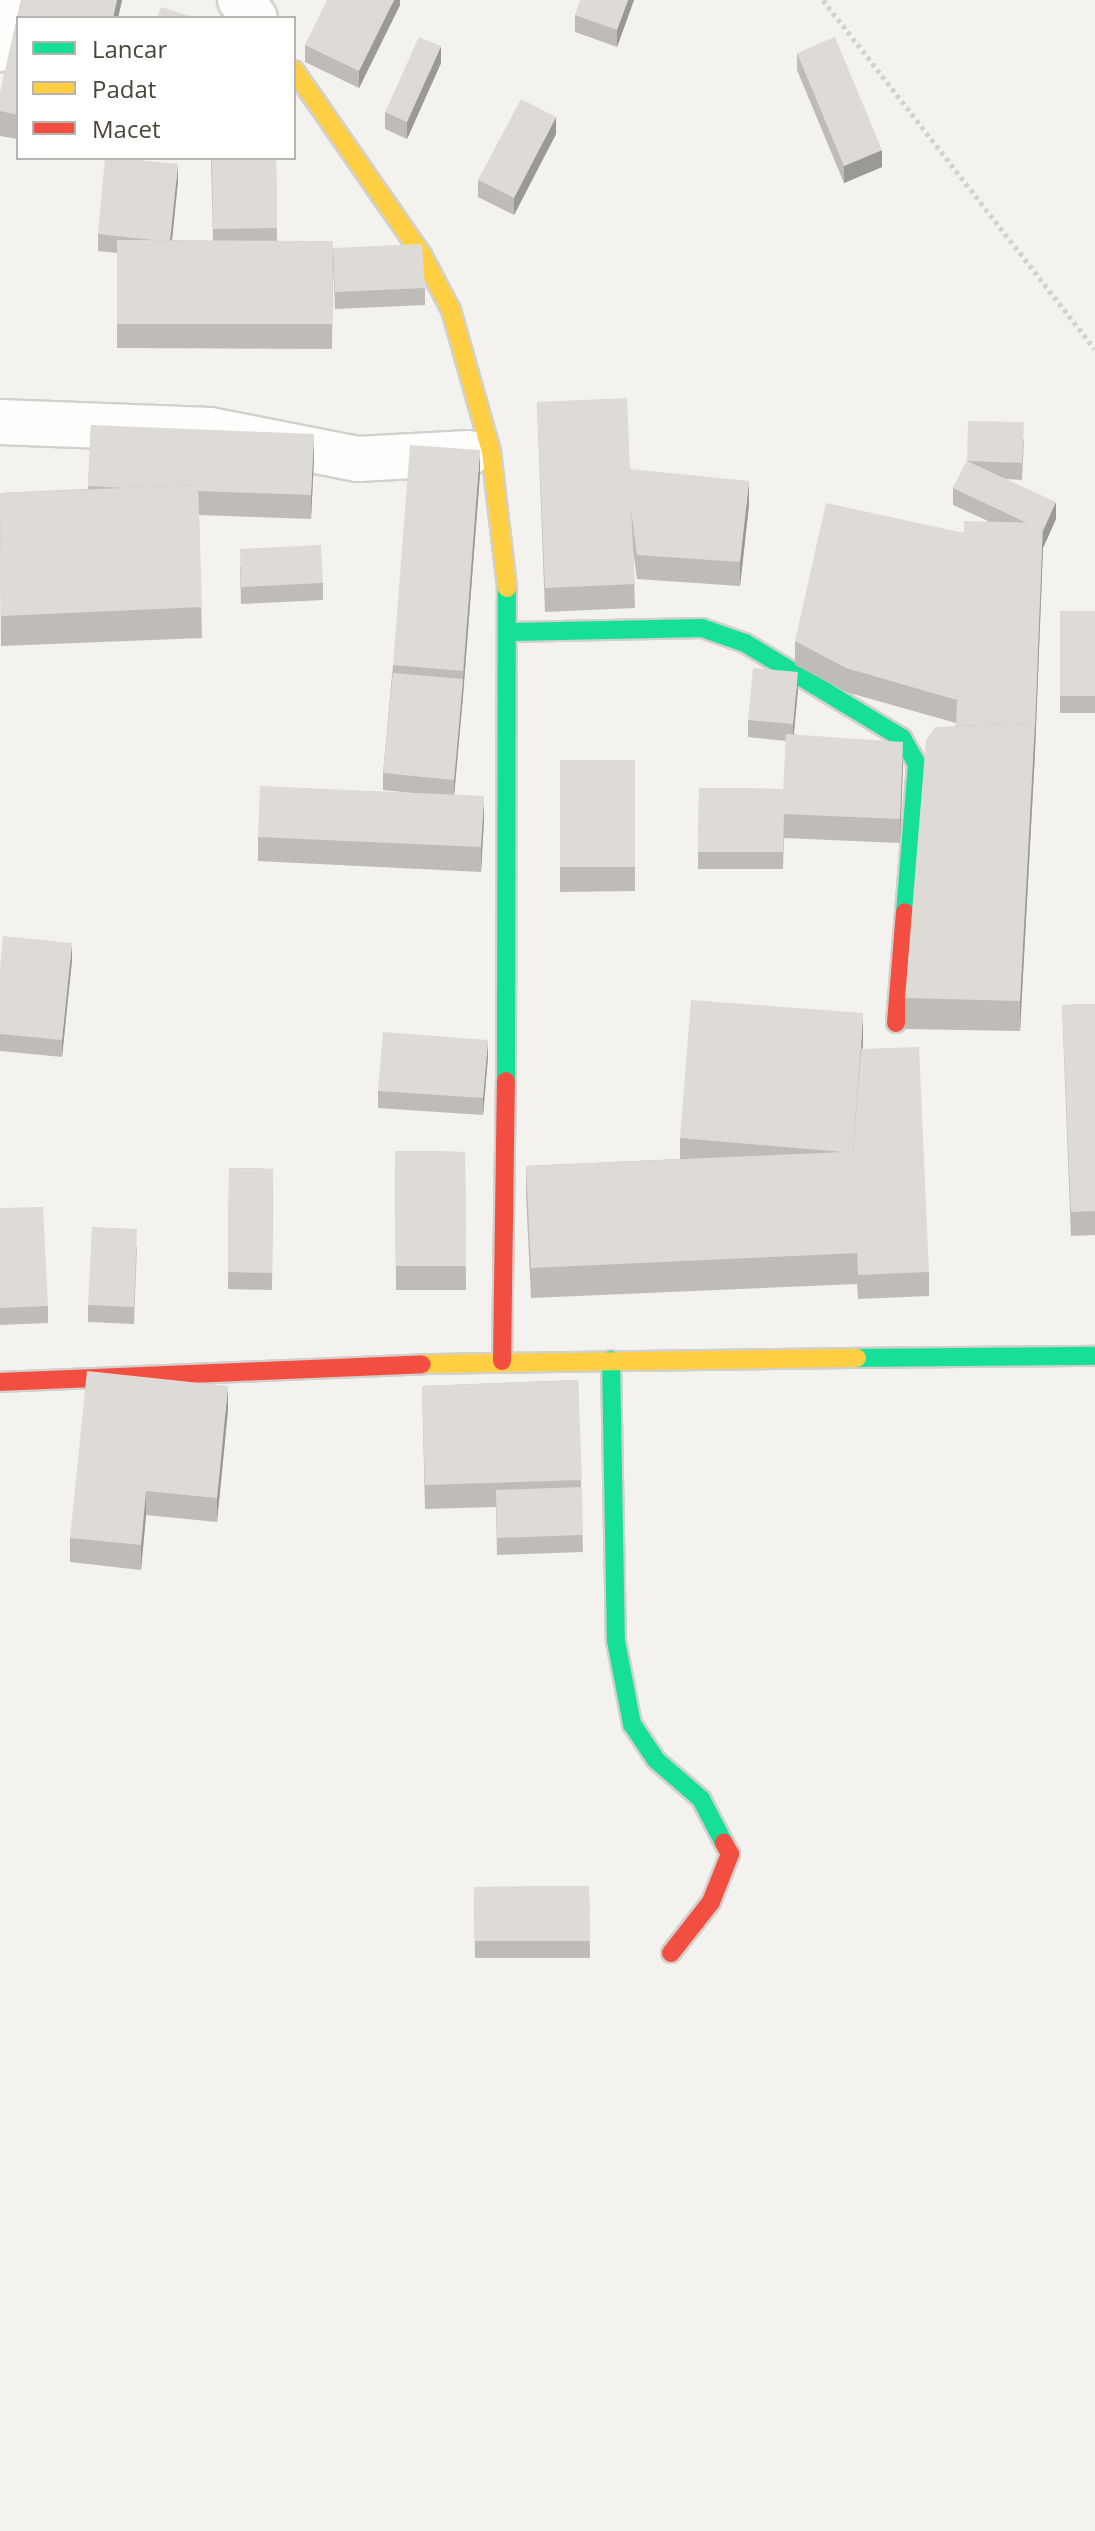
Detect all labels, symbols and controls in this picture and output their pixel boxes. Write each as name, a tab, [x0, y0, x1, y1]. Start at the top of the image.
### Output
legend	[16, 16, 296, 160]
text: Lancar	[92, 32, 167, 65]
text: Padat	[92, 72, 156, 105]
text: Macet	[92, 112, 160, 145]

